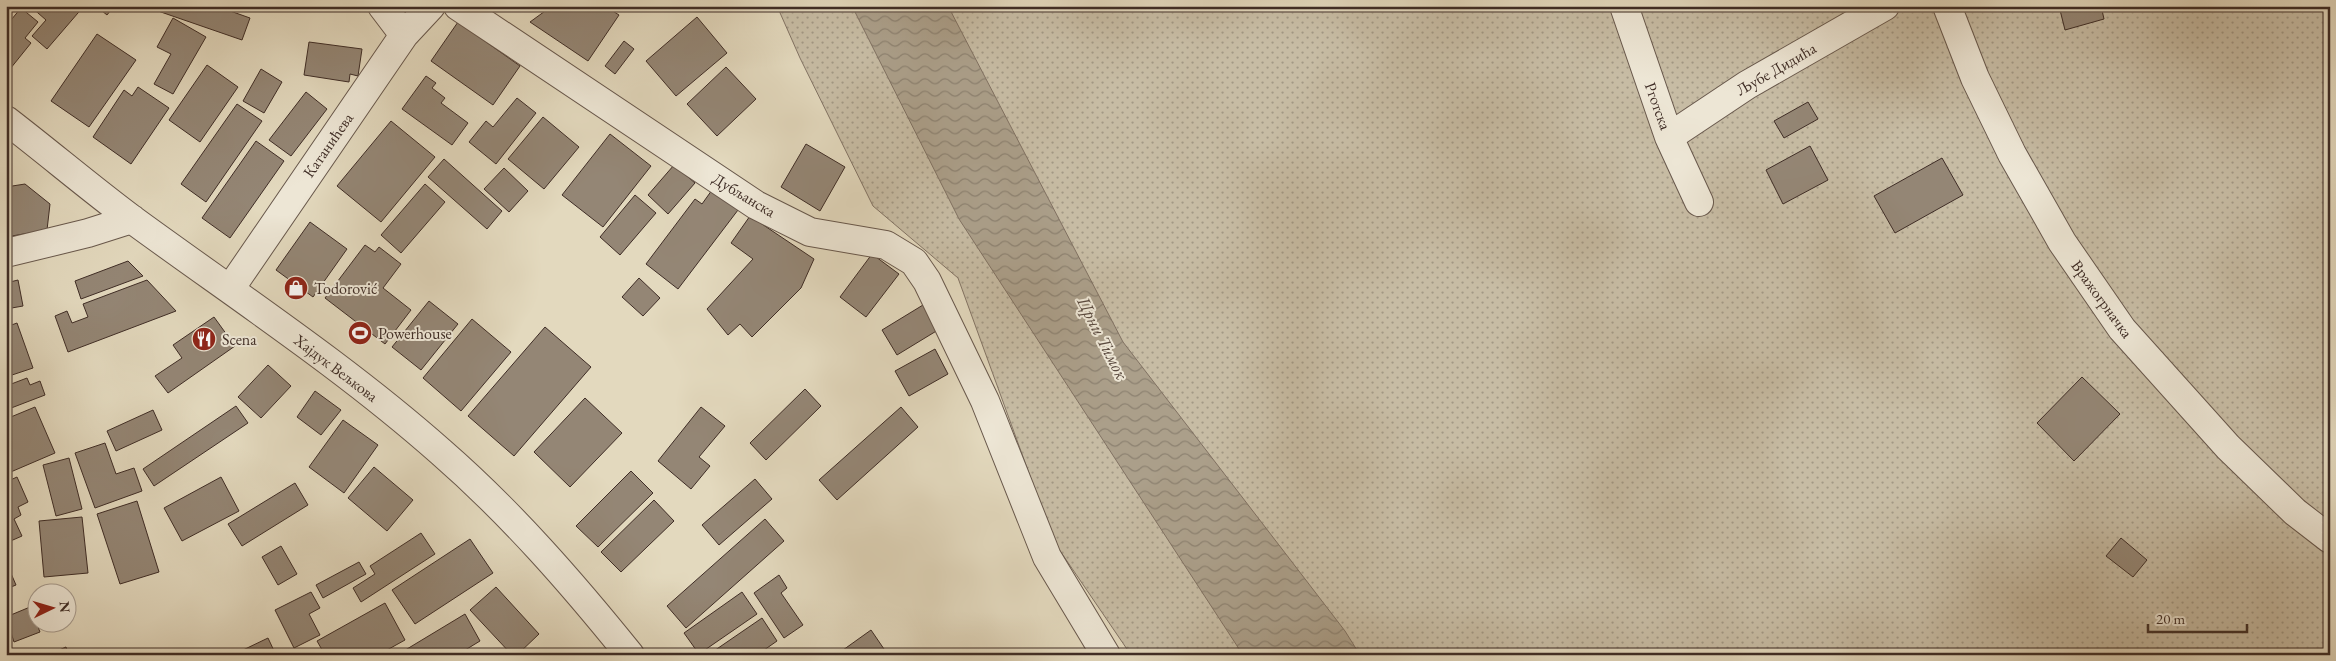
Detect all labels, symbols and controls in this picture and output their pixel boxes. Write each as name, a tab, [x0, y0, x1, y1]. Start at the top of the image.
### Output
street label: Љубе Дидића	[1732, 37, 1820, 100]
street label: Рготска	[1640, 79, 1676, 133]
street label: Катанићева	[298, 108, 358, 181]
street label: Дубљанска	[709, 168, 780, 222]
street label: Вражогрначка	[2067, 256, 2138, 343]
shop icon: Todorović	[283, 275, 309, 301]
place label: Todorović	[314, 278, 377, 299]
water label: Црни Тимок	[1071, 292, 1134, 384]
sports icon: Powerhouse	[347, 320, 373, 346]
place label: Powerhouse	[378, 323, 452, 344]
restaurant icon: Scena	[191, 326, 217, 352]
place label: Scena	[222, 329, 257, 350]
street label: Хајдук Вељкова	[289, 329, 383, 407]
north arrow	[28, 584, 78, 634]
text: N	[55, 600, 74, 614]
scale bar	[2148, 601, 2247, 633]
text: 20 m	[2156, 609, 2185, 628]

